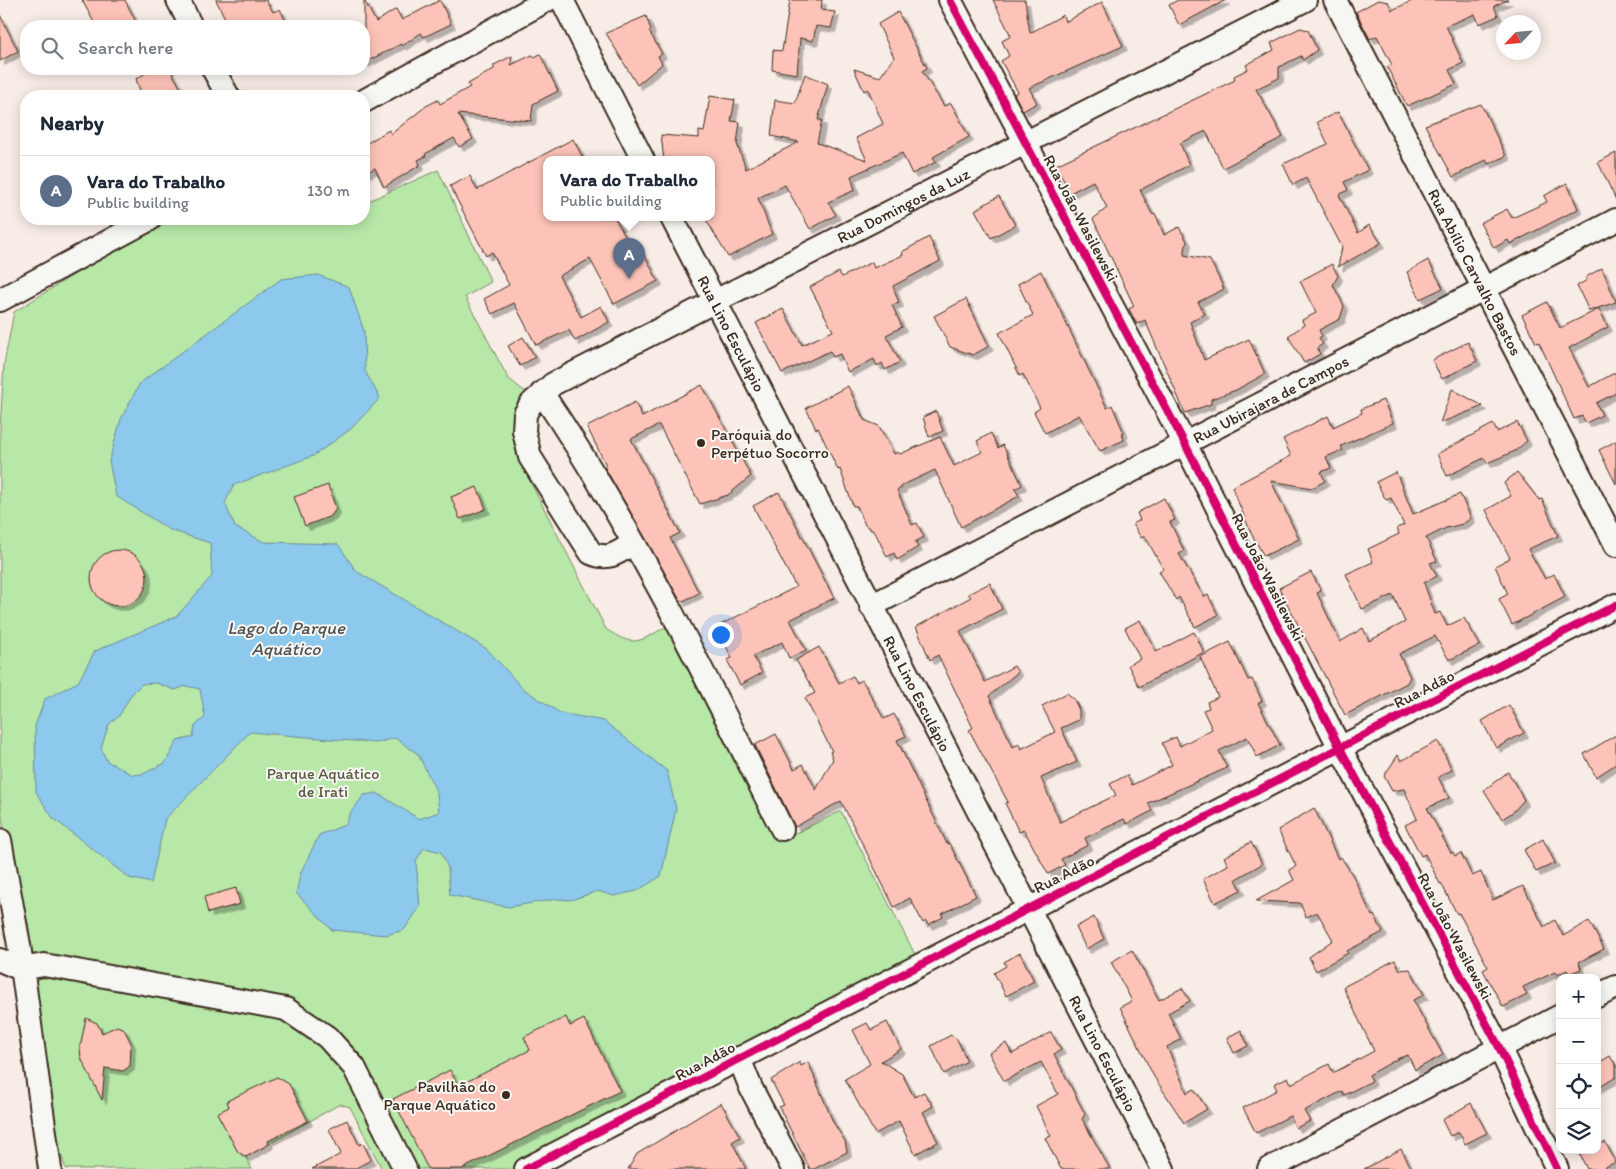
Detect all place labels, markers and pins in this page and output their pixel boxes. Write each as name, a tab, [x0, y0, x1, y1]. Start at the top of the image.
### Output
pin: A	[613, 238, 645, 279]
place label: Paróquia do Perpétuo Socorro	[711, 425, 829, 462]
marker: Paróquia do Perpétuo Socorro	[695, 437, 707, 449]
place label: Pavilhão do Parque Aquático	[383, 1077, 496, 1114]
marker: Pavilhão do Parque Aquático	[500, 1089, 512, 1101]

